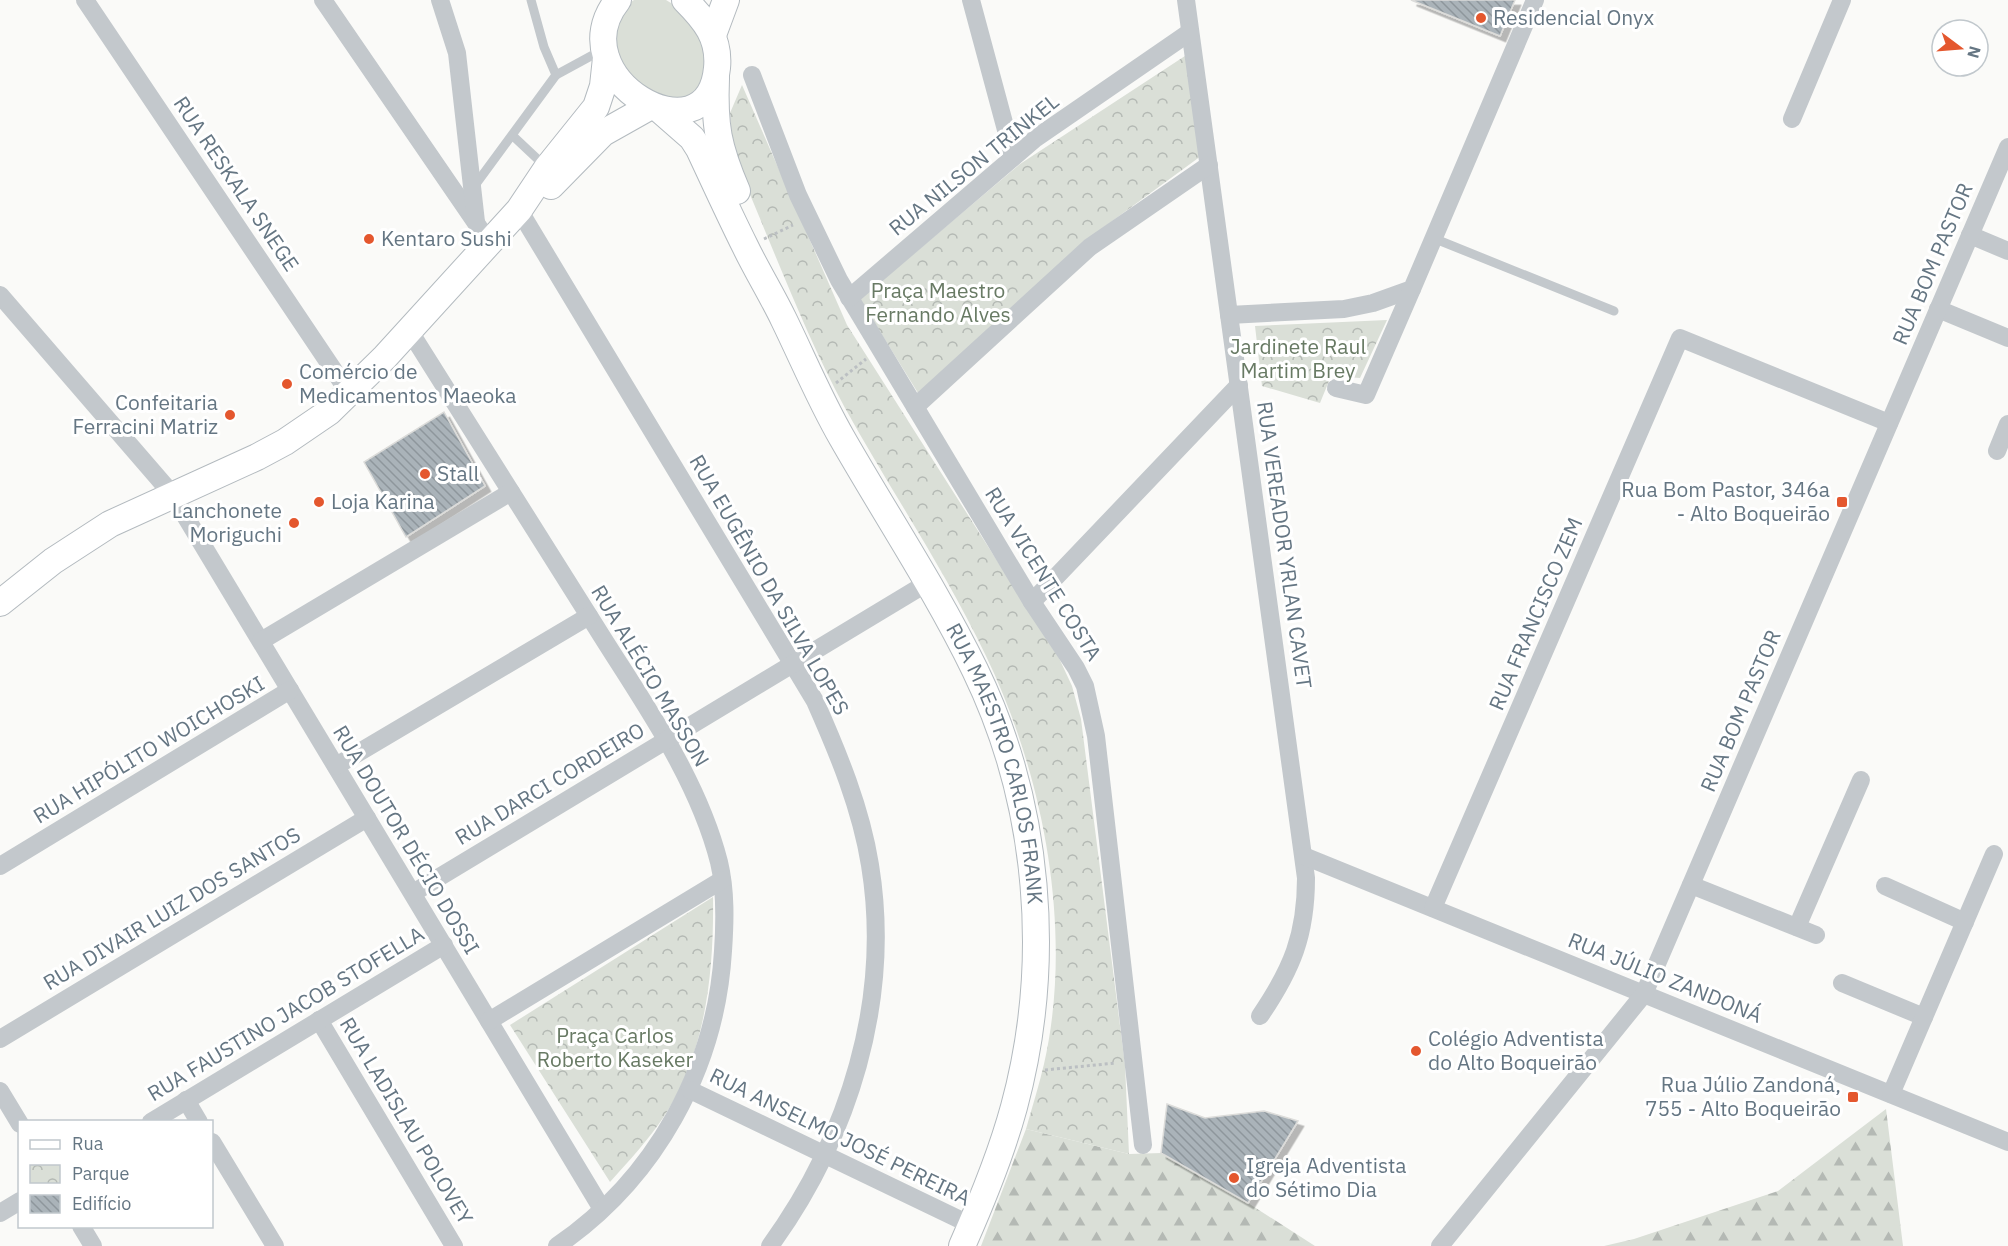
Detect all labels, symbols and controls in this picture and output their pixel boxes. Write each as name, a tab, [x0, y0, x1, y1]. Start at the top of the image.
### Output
place label: Residencial Onyx	[1493, 3, 1655, 31]
marker: Residencial Onyx	[1474, 11, 1488, 25]
north arrow	[1930, 18, 1990, 78]
text: N	[1963, 44, 1986, 60]
street label: RUA NILSON TRINKEL	[883, 87, 1064, 241]
street label: RUA RESKALA SNEGE	[168, 90, 306, 277]
street label: RUA BOM PASTOR	[1885, 178, 1979, 349]
place label: Kentaro Sushi	[381, 224, 512, 252]
marker: Kentaro Sushi	[362, 232, 376, 246]
park label: Praça Maestro Fernando Alves	[865, 276, 1011, 328]
park label: Jardinete Raul Martim Brey	[1230, 332, 1366, 384]
place label: Comércio de Medicamentos Maeoka	[299, 357, 517, 409]
marker: Comércio de Medicamentos Maeoka	[280, 377, 294, 391]
place label: Confeitaria Ferracini Matriz	[72, 388, 218, 440]
street label: RUA VEREADOR YRLAN CAVET	[1251, 399, 1319, 690]
marker: Confeitaria Ferracini Matriz	[223, 408, 237, 422]
street label: RUA EUGÊNIO DA SILVA LOPES	[684, 449, 856, 720]
place label: Stall	[437, 459, 479, 487]
marker: Stall	[418, 467, 432, 481]
place label: Rua Bom Pastor, 346a - Alto Boqueirão	[1621, 475, 1830, 527]
street label: RUA VICENTE COSTA	[979, 481, 1109, 666]
place label: Loja Karina	[331, 487, 435, 515]
marker: Loja Karina	[312, 495, 326, 509]
marker: Rua Bom Pastor, 346a - Alto Boqueirão	[1835, 495, 1849, 509]
place label: Lanchonete Moriguchi	[172, 496, 282, 548]
street label: RUA FRANCISCO ZEM	[1482, 513, 1588, 714]
marker: Lanchonete Moriguchi	[287, 516, 301, 530]
street label: RUA ALÉCIO MASSON	[585, 579, 716, 772]
street label: RUA MAESTRO CARLOS FRANK	[940, 618, 1050, 905]
street label: RUA BOM PASTOR	[1693, 625, 1787, 796]
street label: RUA HIPÓLITO WOICHOSKI	[28, 669, 269, 829]
street label: RUA DARCI CORDEIRO	[450, 715, 649, 851]
street label: RUA DOUTOR DÉCIO DOSSI	[327, 720, 487, 959]
street label: RUA DIVAIR LUIZ DOS SANTOS	[38, 820, 305, 996]
street label: RUA FAUSTINO JACOB STOFELLA	[142, 919, 429, 1107]
street label: RUA JÚLIO ZANDONÁ	[1564, 925, 1767, 1029]
street label: RUA LADISLAU POLOVEY	[334, 1012, 480, 1230]
park label: Praça Carlos Roberto Kaseker	[537, 1021, 693, 1073]
place label: Colégio Adventista do Alto Boqueirão	[1428, 1024, 1604, 1076]
marker: Colégio Adventista do Alto Boqueirão	[1409, 1044, 1423, 1058]
street label: RUA ANSELMO JOSÉ PEREIRA	[705, 1061, 975, 1212]
place label: Rua Júlio Zandoná, 755 - Alto Boqueirão	[1645, 1070, 1841, 1122]
marker: Rua Júlio Zandoná, 755 - Alto Boqueirão	[1846, 1090, 1860, 1104]
legend	[18, 1120, 213, 1228]
text: Rua	[72, 1132, 104, 1155]
place label: Igreja Adventista do Sétimo Dia	[1246, 1151, 1407, 1203]
text: Parque	[72, 1162, 130, 1185]
marker: Igreja Adventista do Sétimo Dia	[1227, 1171, 1241, 1185]
text: Edifício	[72, 1192, 131, 1215]

